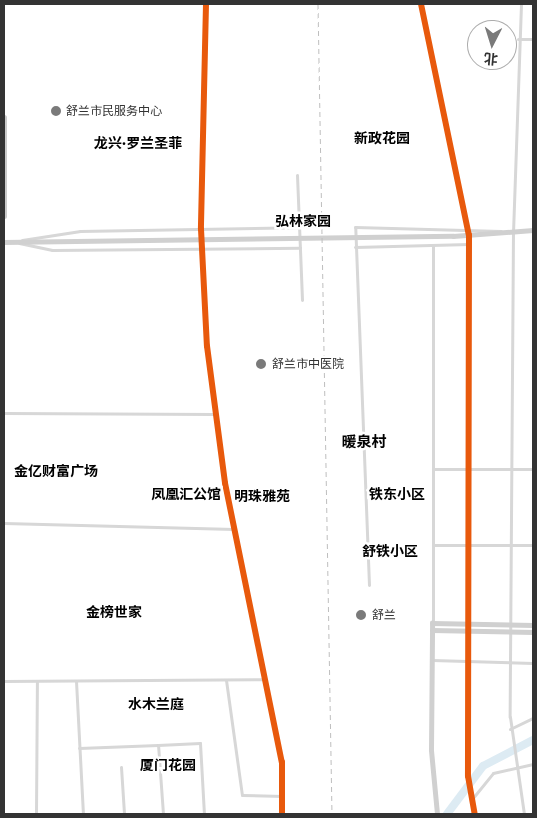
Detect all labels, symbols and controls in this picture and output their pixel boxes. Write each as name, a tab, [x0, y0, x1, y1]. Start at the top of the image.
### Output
north arrow	[467, 20, 517, 70]
text: 北	[483, 50, 498, 69]
place label: 舒兰市民服务中心	[66, 104, 162, 118]
marker: 舒兰市民服务中心	[50, 105, 62, 117]
district label: 新政花园	[354, 130, 410, 146]
district label: 龙兴·罗兰圣菲	[94, 135, 182, 151]
district label: 弘林家园	[275, 213, 331, 229]
marker: 舒兰市中医院	[254, 357, 268, 371]
place label: 舒兰市中医院	[272, 357, 344, 371]
district label: 暖泉村	[342, 433, 386, 451]
district label: 金亿财富广场	[14, 463, 98, 479]
district label: 凤凰汇公馆	[151, 486, 221, 502]
district label: 铁东小区	[369, 486, 425, 502]
district label: 明珠雅苑	[234, 488, 290, 504]
district label: 舒铁小区	[362, 543, 418, 559]
district label: 金榜世家	[86, 604, 142, 620]
marker: 舒兰	[354, 608, 368, 622]
place label: 舒兰	[372, 608, 396, 622]
district label: 水木兰庭	[128, 696, 184, 712]
district label: 厦门花园	[140, 757, 196, 773]

